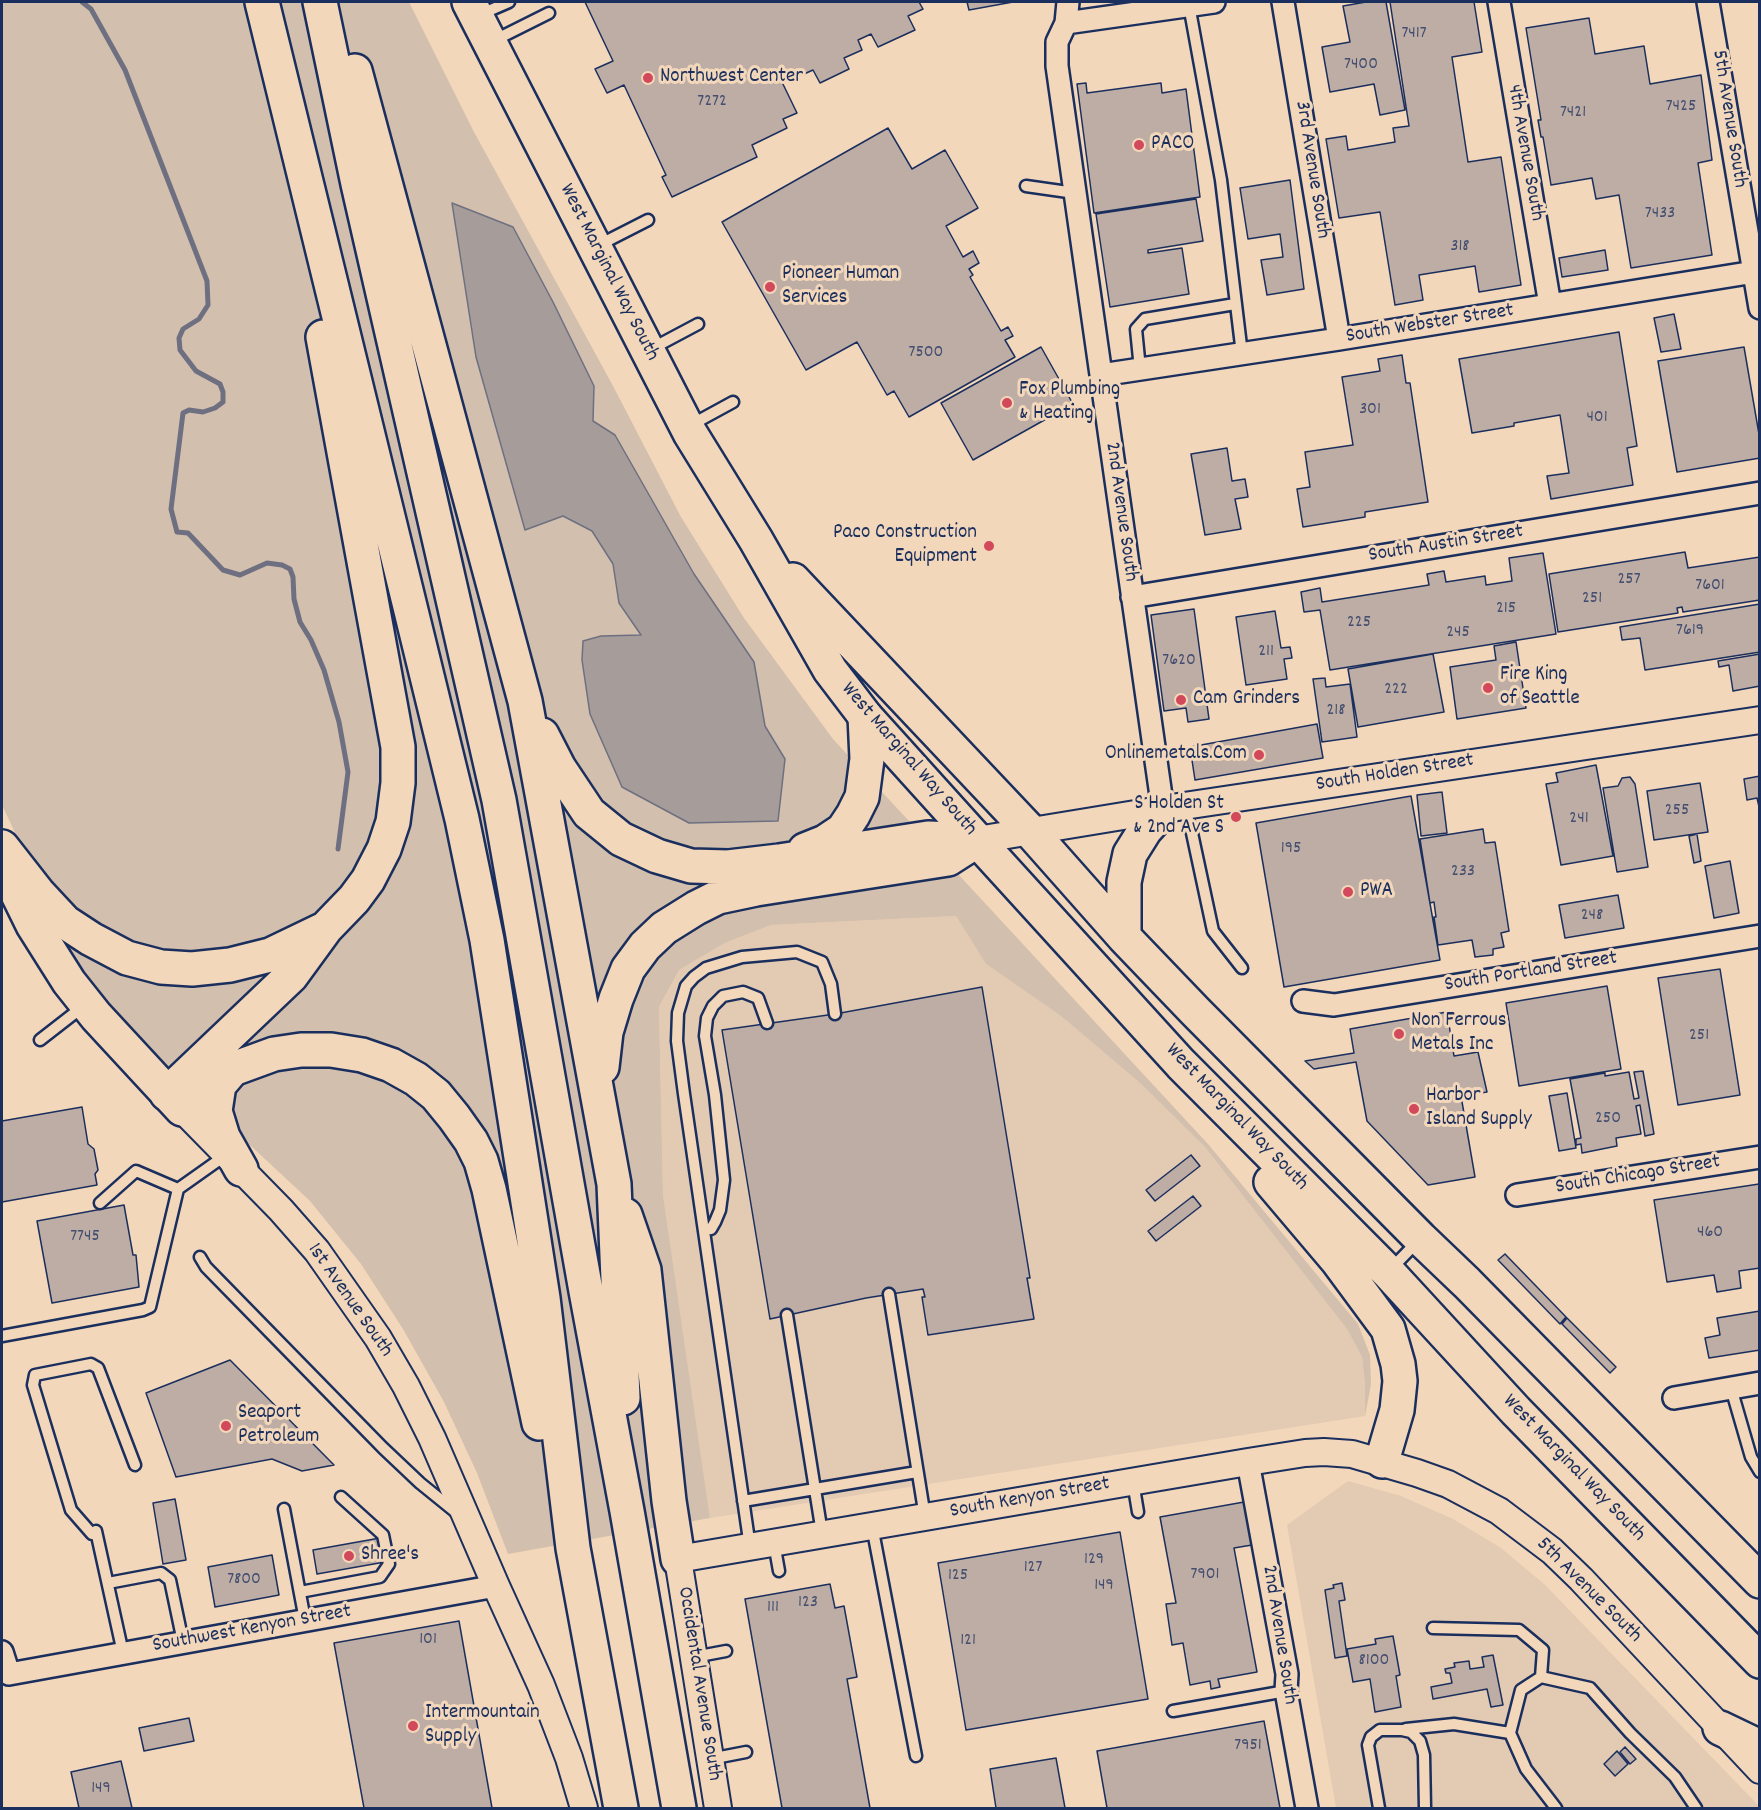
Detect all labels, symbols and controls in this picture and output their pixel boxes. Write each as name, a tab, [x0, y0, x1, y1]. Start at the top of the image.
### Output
house number: 7417	[1401, 24, 1427, 46]
street label: 5th Avenue South	[1705, 48, 1751, 190]
house number: 7400	[1344, 55, 1378, 77]
place label: Northwest Center	[660, 65, 803, 91]
marker: Northwest Center	[641, 71, 655, 85]
street label: 4th Avenue South	[1500, 83, 1548, 223]
house number: 7272	[697, 92, 727, 114]
house number: 7425	[1666, 97, 1696, 119]
street label: 3rd Avenue South	[1288, 99, 1334, 241]
house number: 7421	[1560, 103, 1586, 125]
place label: PACO	[1151, 132, 1194, 158]
marker: PACO	[1132, 138, 1146, 152]
street label: West Marginal Way South	[552, 180, 664, 366]
house number: 7433	[1645, 204, 1675, 226]
house number: 318	[1450, 237, 1470, 259]
place label: Pioneer Human Services	[782, 262, 899, 312]
marker: Pioneer Human Services	[763, 280, 777, 294]
street label: South Webster Street	[1344, 299, 1516, 351]
house number: 7500	[909, 343, 943, 365]
place label: Fox Plumbing & Heating	[1019, 378, 1120, 428]
marker: Fox Plumbing & Heating	[1000, 396, 1014, 410]
house number: 301	[1359, 400, 1381, 422]
house number: 401	[1586, 408, 1608, 430]
street label: 2nd Avenue South	[1098, 441, 1142, 583]
street label: South Austin Street	[1367, 520, 1525, 570]
place label: Paco Construction Equipment	[833, 521, 977, 571]
marker: Paco Construction Equipment	[982, 539, 996, 553]
house number: 257	[1617, 570, 1641, 592]
house number: 7601	[1695, 576, 1725, 598]
house number: 251	[1582, 589, 1602, 611]
house number: 215	[1496, 599, 1516, 621]
house number: 225	[1347, 613, 1371, 635]
house number: 7619	[1676, 621, 1704, 643]
house number: 245	[1446, 623, 1470, 645]
house number: 211	[1258, 642, 1274, 664]
house number: 7620	[1162, 651, 1196, 673]
place label: Fire King of Seattle	[1500, 663, 1580, 713]
street label: West Marginal Way South	[834, 678, 982, 842]
house number: 222	[1384, 680, 1408, 702]
marker: Fire King of Seattle	[1481, 681, 1495, 695]
place label: Cam Grinders	[1193, 687, 1300, 713]
marker: Cam Grinders	[1174, 693, 1188, 707]
house number: 218	[1326, 701, 1346, 723]
place label: Onlinemetals.Com	[1105, 742, 1247, 768]
marker: Onlinemetals.Com	[1252, 748, 1266, 762]
street label: South Holden Street	[1314, 749, 1476, 799]
place label: S Holden St & 2nd Ave S	[1133, 792, 1224, 842]
house number: 255	[1665, 801, 1689, 823]
house number: 241	[1569, 809, 1589, 831]
marker: S Holden St & 2nd Ave S	[1229, 810, 1243, 824]
house number: 195	[1281, 839, 1301, 861]
house number: 233	[1451, 862, 1475, 884]
place label: PWA	[1360, 879, 1393, 905]
marker: PWA	[1341, 885, 1355, 899]
house number: 248	[1581, 906, 1603, 928]
street label: South Portland Street	[1443, 947, 1619, 999]
place label: Non Ferrous Metals Inc	[1411, 1009, 1507, 1059]
house number: 251	[1689, 1026, 1709, 1048]
marker: Non Ferrous Metals Inc	[1392, 1027, 1406, 1041]
street label: West Marginal Way South	[1159, 1039, 1313, 1197]
place label: Harbor Island Supply	[1426, 1084, 1532, 1134]
marker: Harbor Island Supply	[1407, 1102, 1421, 1116]
house number: 250	[1595, 1109, 1621, 1131]
street label: South Chicago Street	[1554, 1151, 1722, 1201]
house number: 460	[1697, 1223, 1723, 1245]
house number: 7745	[70, 1227, 100, 1249]
street label: 1st Avenue South	[300, 1239, 398, 1363]
street label: West Marginal Way South	[1496, 1390, 1650, 1548]
place label: Seaport Petroleum	[238, 1401, 319, 1451]
marker: Seaport Petroleum	[219, 1419, 233, 1433]
street label: South Kenyon Street	[948, 1473, 1112, 1525]
street label: 5th Avenue South	[1530, 1533, 1646, 1649]
place label: Shree's	[361, 1543, 419, 1569]
marker: Shree's	[342, 1549, 356, 1563]
house number: 129	[1084, 1550, 1104, 1572]
house number: 127	[1024, 1558, 1042, 1580]
street label: 2nd Avenue South	[1255, 1563, 1301, 1707]
house number: 7901	[1191, 1565, 1219, 1587]
house number: 125	[948, 1566, 968, 1588]
house number: 7800	[227, 1570, 261, 1592]
house number: 149	[1094, 1576, 1114, 1598]
street label: Occidental Avenue South	[670, 1585, 726, 1783]
house number: 123	[798, 1593, 818, 1615]
house number: 111	[767, 1598, 779, 1620]
street label: Southwest Kenyon Street	[151, 1600, 353, 1660]
house number: 101	[419, 1630, 437, 1652]
house number: 121	[960, 1631, 976, 1653]
house number: 8100	[1359, 1651, 1389, 1673]
place label: Intermountain Supply	[425, 1701, 540, 1751]
marker: Intermountain Supply	[406, 1719, 420, 1733]
house number: 7951	[1234, 1736, 1262, 1758]
house number: 149	[91, 1779, 111, 1801]

